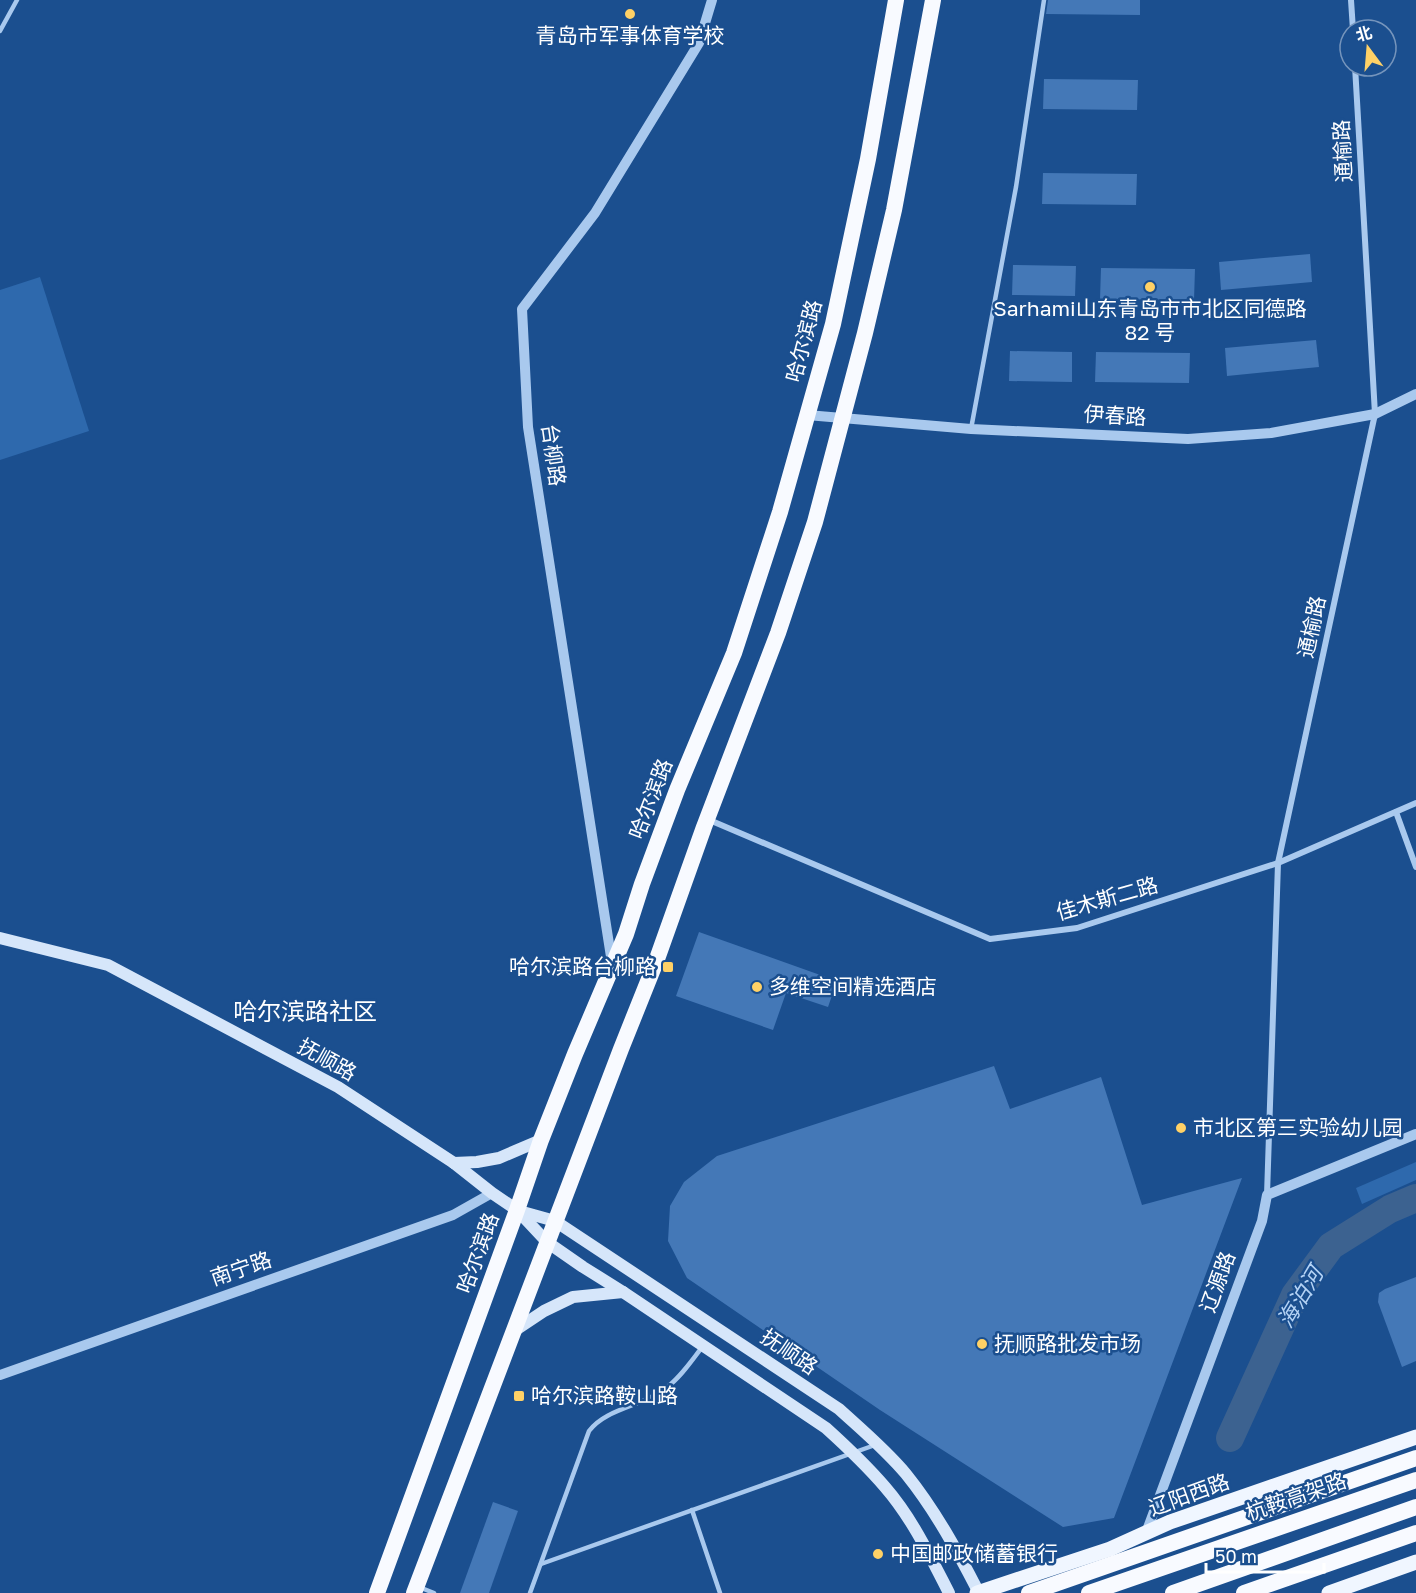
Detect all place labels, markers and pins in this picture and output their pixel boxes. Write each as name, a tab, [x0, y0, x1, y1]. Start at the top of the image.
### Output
marker: 青岛市军事体育学校	[623, 7, 637, 21]
place label: 青岛市军事体育学校	[536, 22, 725, 48]
marker: Sarhami山东青岛市市北区同德路 82 号	[1143, 280, 1157, 294]
place label: Sarhami山东青岛市市北区同德路 82 号	[993, 295, 1307, 345]
place label: 哈尔滨路台柳路	[509, 953, 656, 979]
marker: 哈尔滨路台柳路	[661, 960, 675, 974]
place label: 多维空间精选酒店	[769, 973, 937, 999]
marker: 多维空间精选酒店	[750, 980, 764, 994]
place label: 市北区第三实验幼儿园	[1193, 1114, 1403, 1140]
marker: 市北区第三实验幼儿园	[1174, 1121, 1188, 1135]
place label: 抚顺路批发市场	[994, 1330, 1141, 1356]
marker: 抚顺路批发市场	[975, 1337, 989, 1351]
place label: 哈尔滨路鞍山路	[531, 1382, 678, 1408]
marker: 哈尔滨路鞍山路	[512, 1389, 526, 1403]
place label: 中国邮政储蓄银行	[890, 1540, 1058, 1566]
marker: 中国邮政储蓄银行	[871, 1547, 885, 1561]

